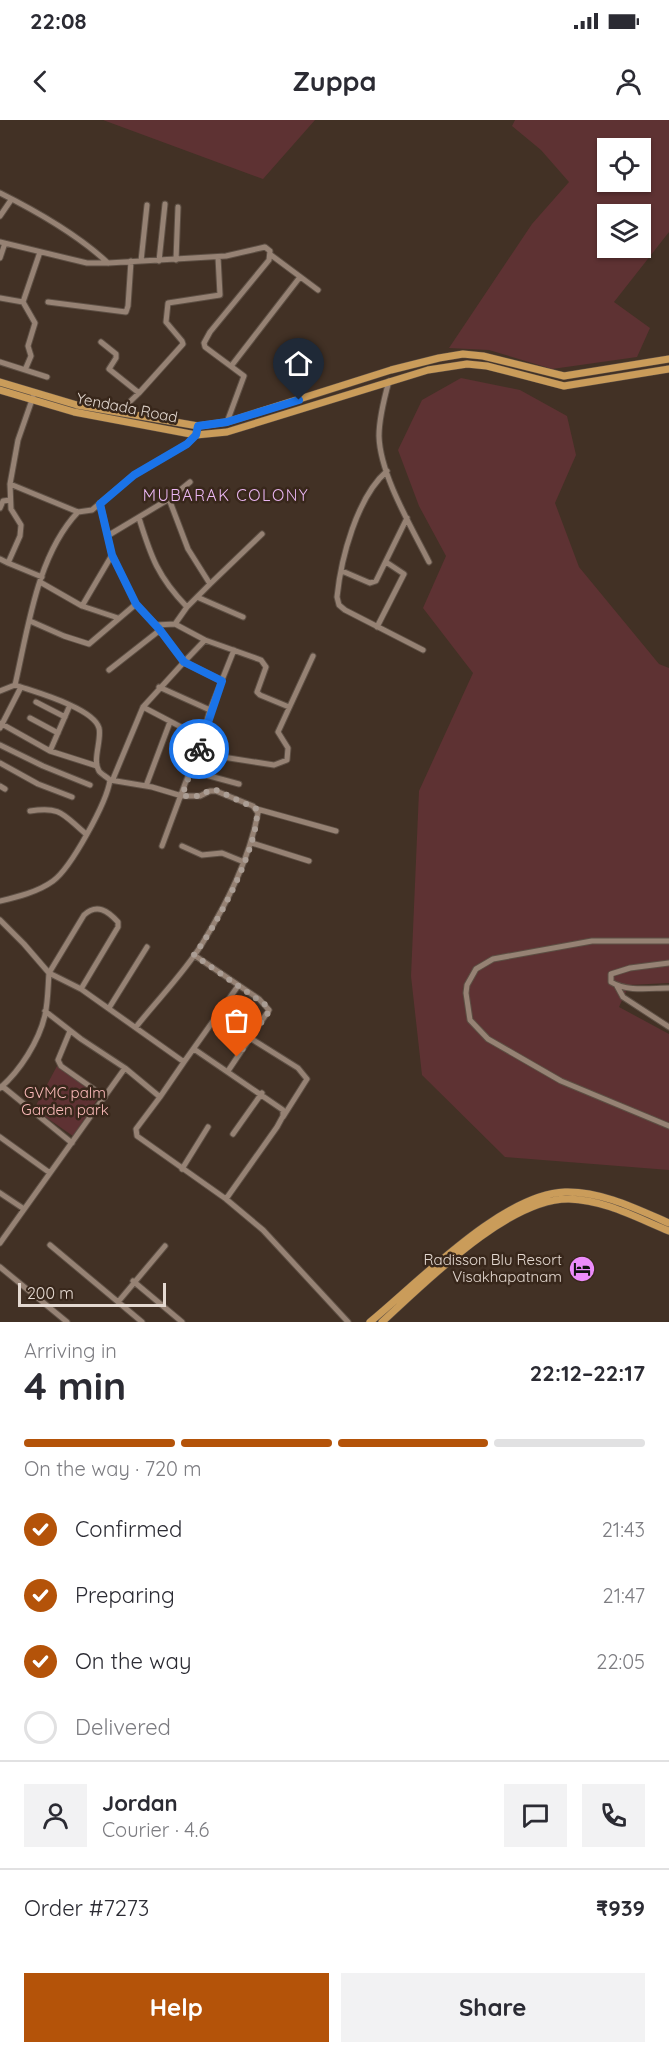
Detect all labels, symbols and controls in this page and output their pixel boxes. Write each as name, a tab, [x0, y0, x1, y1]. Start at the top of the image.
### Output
text: 22:08	[30, 7, 87, 35]
text: Zuppa	[292, 64, 377, 98]
icon: back	[24, 65, 57, 98]
icon: person	[612, 65, 645, 98]
map controls	[597, 138, 651, 258]
button: locate	[597, 138, 651, 192]
button: layers	[597, 204, 651, 258]
pin	[273, 338, 324, 400]
icon: home	[282, 347, 315, 380]
street label: Yendada Road	[75, 388, 179, 427]
district label: MUBARAK COLONY	[143, 485, 309, 505]
courier	[169, 719, 229, 779]
icon: bike	[183, 733, 216, 766]
pin	[211, 995, 262, 1057]
icon: bag	[220, 1004, 253, 1037]
park label: GVMC palm Garden park	[21, 1083, 109, 1119]
place label: Radisson Blu Resort Visakhapatnam	[423, 1250, 562, 1286]
hotel icon: Radisson Blu Resort Visakhapatnam	[567, 1254, 597, 1284]
scale bar	[18, 1280, 166, 1308]
text: 200 m	[27, 1283, 74, 1303]
text: Arriving in	[24, 1338, 117, 1363]
text: 22:12–22:17	[530, 1359, 645, 1387]
text: 4 min	[24, 1361, 126, 1410]
text: On the way · 720 m	[24, 1456, 202, 1481]
icon: check	[24, 1513, 57, 1546]
text: Confirmed	[75, 1515, 182, 1543]
text: 21:43	[602, 1517, 645, 1542]
icon: check	[24, 1579, 57, 1612]
text: Preparing	[75, 1581, 175, 1609]
text: 21:47	[603, 1583, 645, 1608]
icon: check	[24, 1645, 57, 1678]
text: On the way	[75, 1647, 191, 1675]
text: 22:05	[596, 1649, 645, 1674]
text: Delivered	[75, 1713, 171, 1741]
button: person	[24, 1784, 87, 1847]
button: chat	[504, 1784, 567, 1847]
button: phone	[582, 1784, 645, 1847]
text: Jordan	[102, 1789, 178, 1817]
text: Courier · 4.6	[102, 1817, 209, 1842]
text: Order #7273	[24, 1894, 149, 1922]
text: ₹939	[596, 1894, 645, 1922]
button: Help	[24, 1973, 329, 2042]
button: Share	[341, 1973, 645, 2042]

